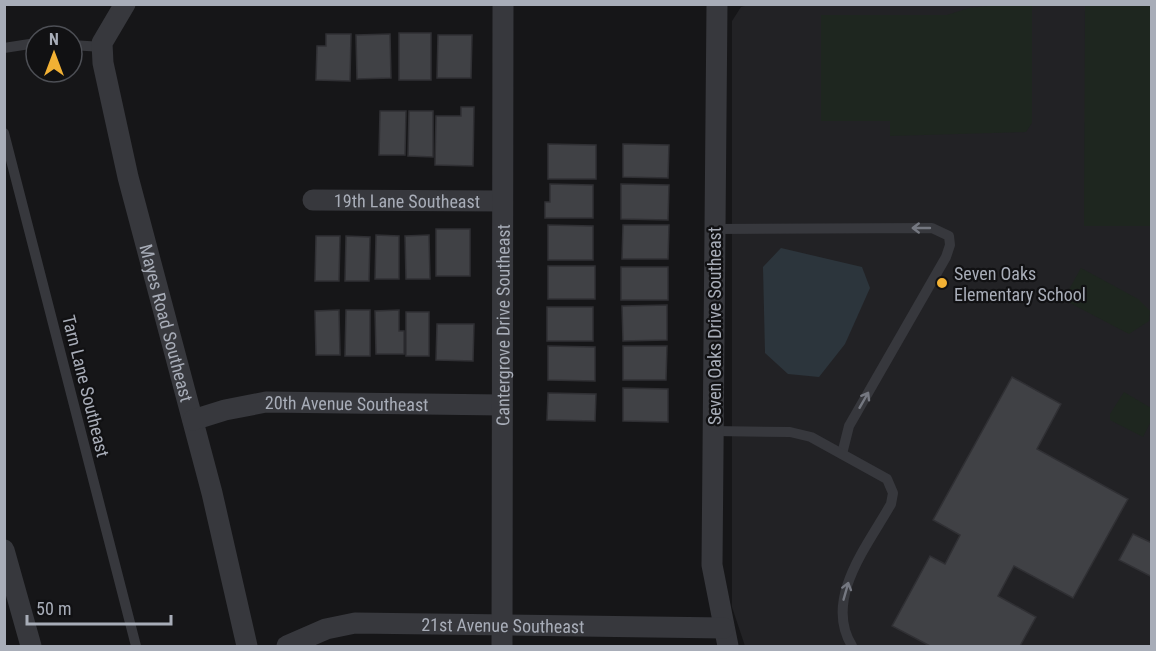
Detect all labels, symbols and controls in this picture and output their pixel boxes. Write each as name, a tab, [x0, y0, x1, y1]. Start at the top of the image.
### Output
north arrow	[24, 24, 84, 84]
text: N	[49, 30, 59, 49]
street label: 19th Lane Southeast	[334, 190, 480, 211]
one-way arrow	[912, 222, 932, 234]
street label: Cantergrove Drive Southeast	[492, 224, 513, 426]
street label: Seven Oaks Drive Southeast	[704, 227, 725, 425]
street label: Mayes Road Southeast	[136, 242, 198, 404]
place label: Seven Oaks Elementary School	[954, 263, 1086, 305]
marker: Seven Oaks Elementary School	[935, 276, 949, 290]
street label: Tarn Lane Southeast	[58, 313, 114, 459]
street label: 20th Avenue Southeast	[265, 391, 429, 415]
one-way arrow	[859, 392, 870, 410]
one-way arrow	[840, 582, 852, 601]
scale bar	[27, 588, 171, 626]
text: 50 m	[36, 598, 71, 619]
street label: 21st Avenue Southeast	[421, 613, 585, 637]

